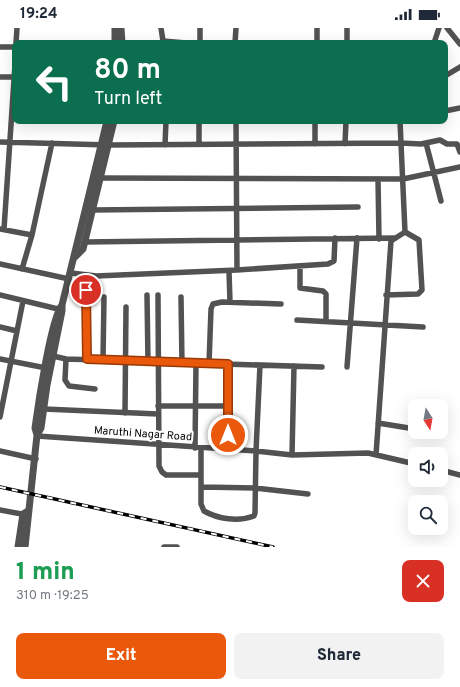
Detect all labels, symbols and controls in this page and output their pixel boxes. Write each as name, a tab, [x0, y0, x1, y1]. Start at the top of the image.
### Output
text: 19:24	[20, 5, 58, 24]
text: 80 m	[94, 53, 161, 89]
icon: left	[28, 56, 80, 108]
text: Turn left	[94, 88, 162, 111]
pin	[69, 273, 103, 307]
icon: arrive	[75, 279, 97, 301]
north arrow	[408, 399, 448, 439]
map controls	[408, 399, 448, 535]
position arrow	[207, 414, 249, 456]
street label: Maruthi Nagar Road	[93, 424, 193, 444]
button: sound	[408, 447, 448, 487]
button: search	[408, 495, 448, 535]
text: 1 min	[16, 558, 75, 588]
button: close	[402, 560, 444, 602]
text: 310 m · 19:25	[16, 588, 89, 604]
button: Exit	[16, 633, 226, 679]
button: Share	[234, 633, 444, 679]

